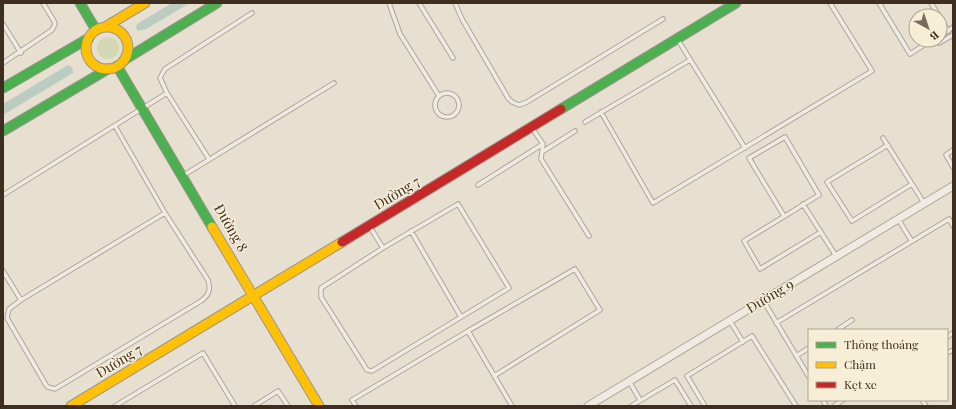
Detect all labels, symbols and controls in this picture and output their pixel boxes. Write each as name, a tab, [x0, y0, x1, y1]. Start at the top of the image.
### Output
north arrow	[908, 8, 948, 48]
text: B	[927, 28, 942, 45]
street label: Đường 7	[370, 171, 424, 214]
street label: Đường 8	[210, 200, 253, 255]
street label: Đường 9	[742, 274, 797, 317]
legend	[808, 329, 948, 401]
text: Thông thoáng	[844, 336, 919, 352]
street label: Đường 7	[92, 339, 146, 382]
text: Chậm	[844, 356, 876, 372]
text: Kẹt xe	[844, 376, 877, 392]

